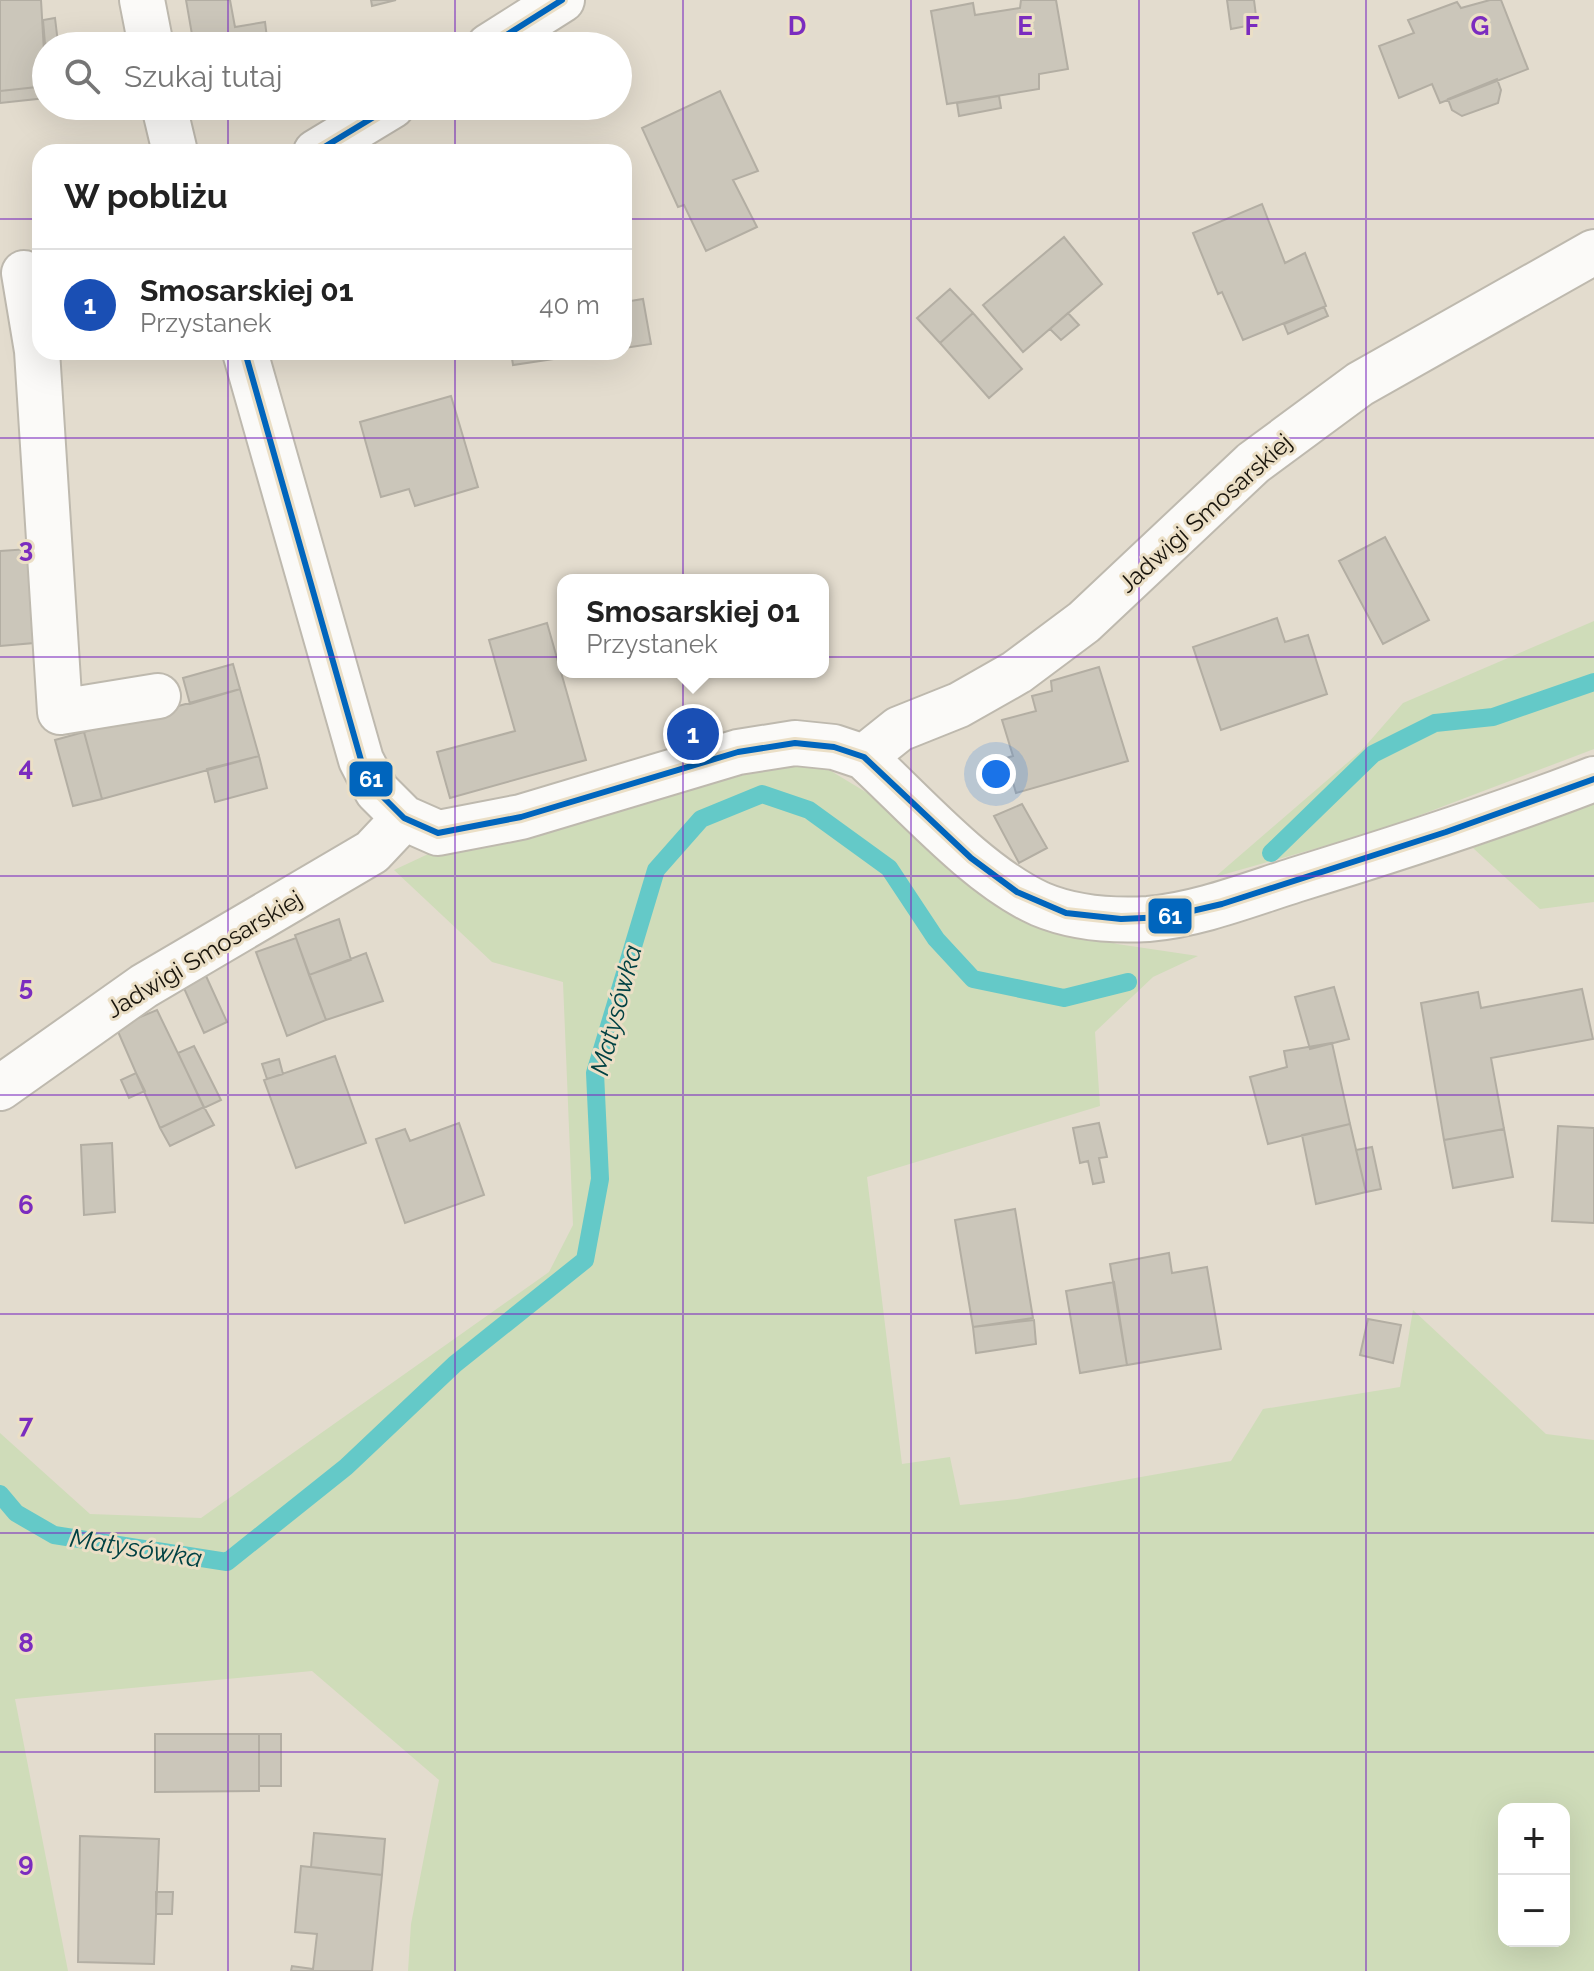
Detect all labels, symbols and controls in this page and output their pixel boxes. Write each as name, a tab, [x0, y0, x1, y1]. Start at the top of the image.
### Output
text: D	[788, 11, 806, 41]
text: E	[1017, 11, 1033, 41]
text: F	[1245, 11, 1260, 41]
text: G	[1471, 11, 1489, 41]
search box	[32, 32, 632, 120]
icon: search	[60, 54, 104, 98]
text: Szukaj tutaj	[124, 59, 282, 94]
text: W pobliżu	[64, 176, 228, 216]
text: Smosarskiej 01	[140, 273, 354, 308]
text: 1	[84, 290, 96, 320]
text: 40 m	[539, 290, 600, 320]
text: Przystanek	[140, 308, 271, 338]
street label: Jadwigi Smosarskiej	[1112, 428, 1298, 598]
text: 3	[19, 533, 33, 563]
popup	[557, 574, 829, 678]
text: Smosarskiej 01	[586, 594, 800, 629]
text: Przystanek	[586, 629, 718, 659]
pin: 1	[667, 704, 719, 764]
text: 4	[19, 752, 33, 782]
your location	[976, 754, 1016, 794]
line badge: 61	[348, 760, 394, 798]
text: 61	[359, 766, 383, 792]
street label: Jadwigi Smosarskiej	[101, 884, 307, 1024]
line badge: 61	[1147, 897, 1193, 935]
text: 61	[1158, 903, 1182, 929]
water label: Matysówka	[584, 942, 648, 1078]
text: 5	[19, 971, 33, 1001]
text: 6	[18, 1190, 34, 1220]
text: 7	[19, 1409, 34, 1439]
water label: Matysówka	[68, 1523, 204, 1573]
text: 8	[18, 1628, 34, 1658]
map controls	[1498, 1803, 1570, 1947]
button: +	[1498, 1803, 1570, 1875]
text: 9	[18, 1847, 34, 1877]
button: −	[1498, 1875, 1570, 1947]

